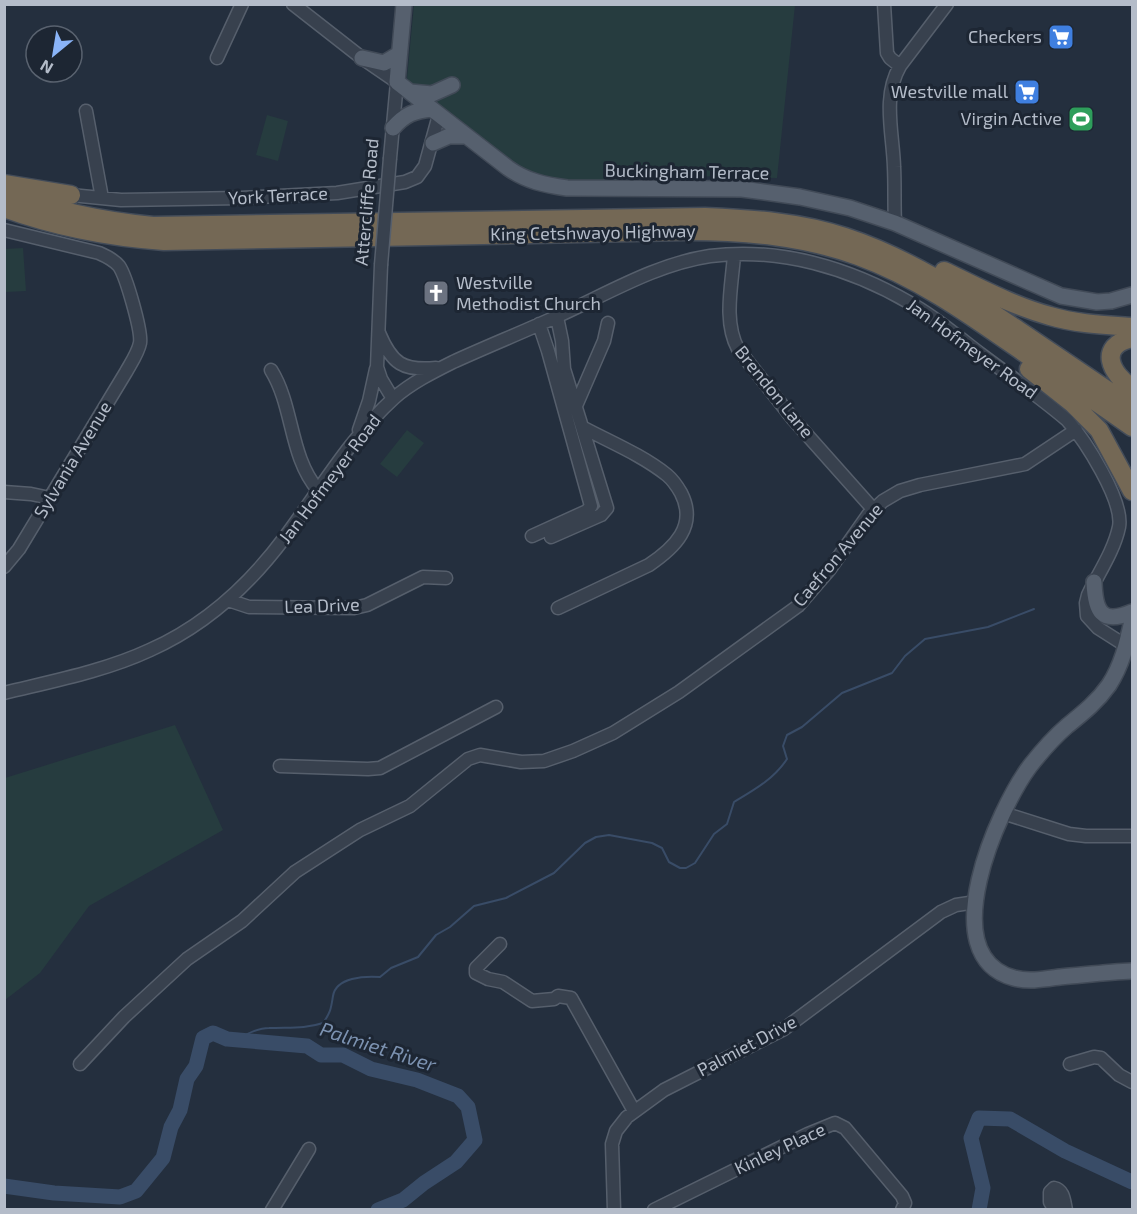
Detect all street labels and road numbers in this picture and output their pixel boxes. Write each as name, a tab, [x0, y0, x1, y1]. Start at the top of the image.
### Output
street label: Attercliffe Road	[349, 137, 383, 267]
street label: Buckingham Terrace	[604, 159, 770, 183]
street label: York Terrace	[228, 181, 328, 209]
street label: King Cetshwayo Highway	[490, 219, 696, 245]
street label: Jan Hofmeyer Road	[903, 293, 1042, 403]
street label: Brendon Lane	[731, 341, 819, 442]
street label: Sylvania Avenue	[29, 397, 116, 522]
street label: Jan Hofmeyer Road	[273, 409, 385, 547]
street label: Caefron Avenue	[788, 498, 887, 611]
street label: Lea Drive	[284, 593, 360, 617]
street label: Palmiet Drive	[693, 1010, 800, 1080]
street label: Kinley Place	[731, 1117, 829, 1179]

